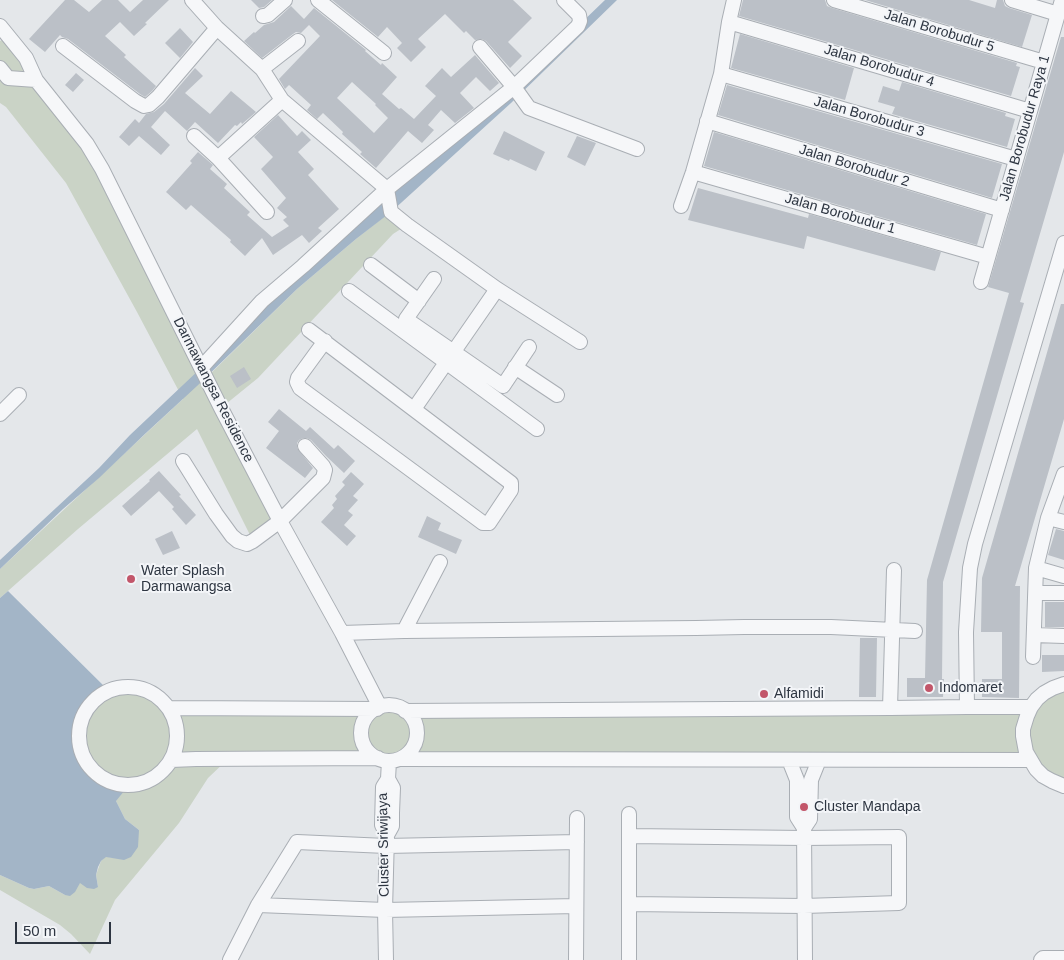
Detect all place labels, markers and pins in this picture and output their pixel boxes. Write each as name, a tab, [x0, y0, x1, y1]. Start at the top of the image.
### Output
place label: Water Splash Darmawangsa	[141, 563, 231, 596]
marker: Water Splash Darmawangsa	[125, 573, 137, 585]
place label: Indomaret	[939, 680, 1002, 696]
marker: Indomaret	[923, 682, 935, 694]
place label: Alfamidi	[774, 686, 824, 702]
marker: Alfamidi	[758, 688, 770, 700]
place label: Cluster Mandapa	[814, 799, 921, 815]
marker: Cluster Mandapa	[798, 801, 810, 813]

